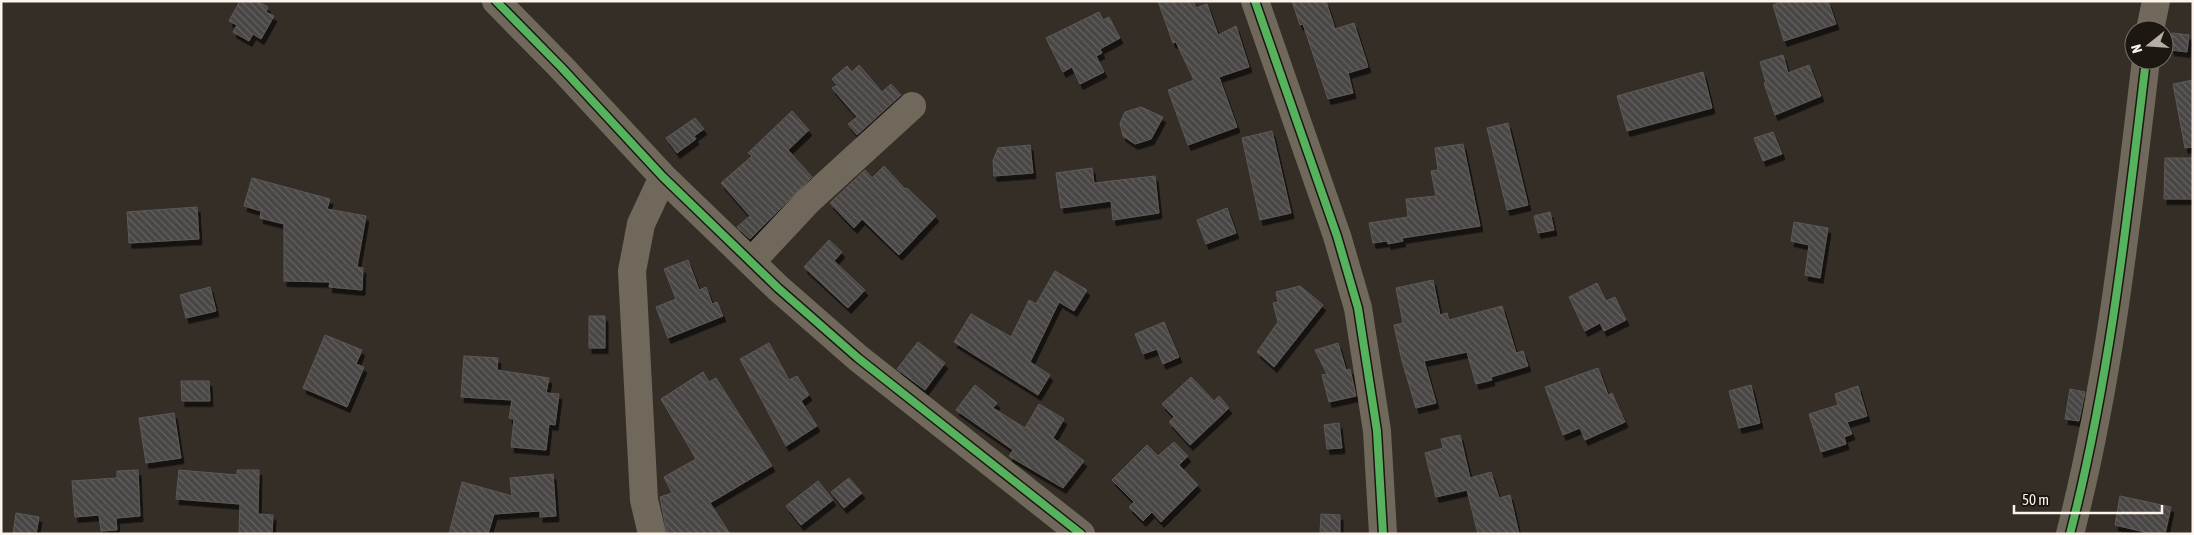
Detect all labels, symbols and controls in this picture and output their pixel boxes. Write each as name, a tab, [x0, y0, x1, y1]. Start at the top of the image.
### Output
north arrow	[2124, 20, 2174, 70]
text: N	[2128, 43, 2145, 55]
scale bar	[2014, 482, 2162, 514]
text: 50 m	[2022, 491, 2049, 508]

